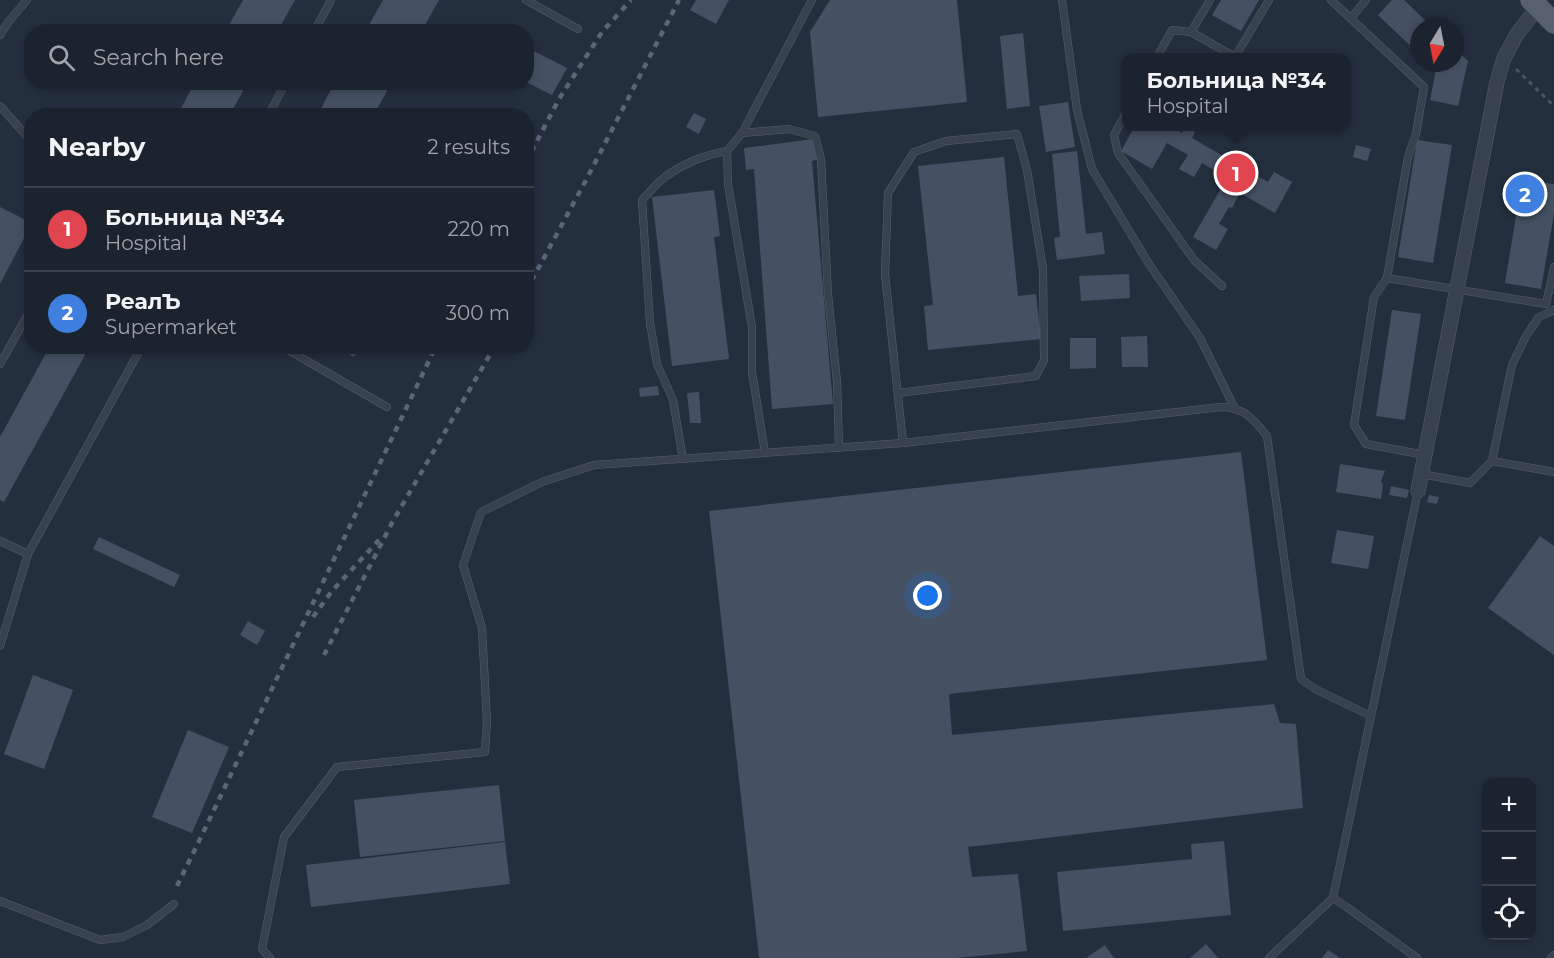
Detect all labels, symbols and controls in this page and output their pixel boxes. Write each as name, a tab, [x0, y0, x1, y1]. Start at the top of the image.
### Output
north arrow	[1410, 18, 1464, 72]
search box	[24, 24, 534, 90]
icon: search	[45, 41, 78, 74]
text: Search here	[93, 44, 224, 71]
popup	[1122, 53, 1350, 131]
text: Больница №34	[1146, 67, 1326, 94]
text: Hospital	[1146, 94, 1229, 118]
text: Nearby	[48, 131, 145, 163]
text: 2 results	[427, 135, 510, 159]
pin: 1	[1216, 150, 1256, 195]
pin: 2	[1506, 172, 1544, 216]
text: Больница №34	[105, 204, 284, 231]
text: 1	[64, 217, 71, 241]
text: 220 m	[448, 217, 510, 241]
text: Hospital	[105, 231, 187, 255]
text: РеалЪ	[105, 288, 181, 315]
text: 2	[62, 301, 73, 325]
text: 300 m	[446, 301, 510, 325]
text: Supermarket	[105, 315, 237, 339]
your location	[913, 581, 942, 610]
map controls	[1482, 778, 1536, 940]
button: +	[1482, 778, 1536, 832]
button: −	[1482, 832, 1536, 886]
button: locate	[1482, 886, 1536, 940]

